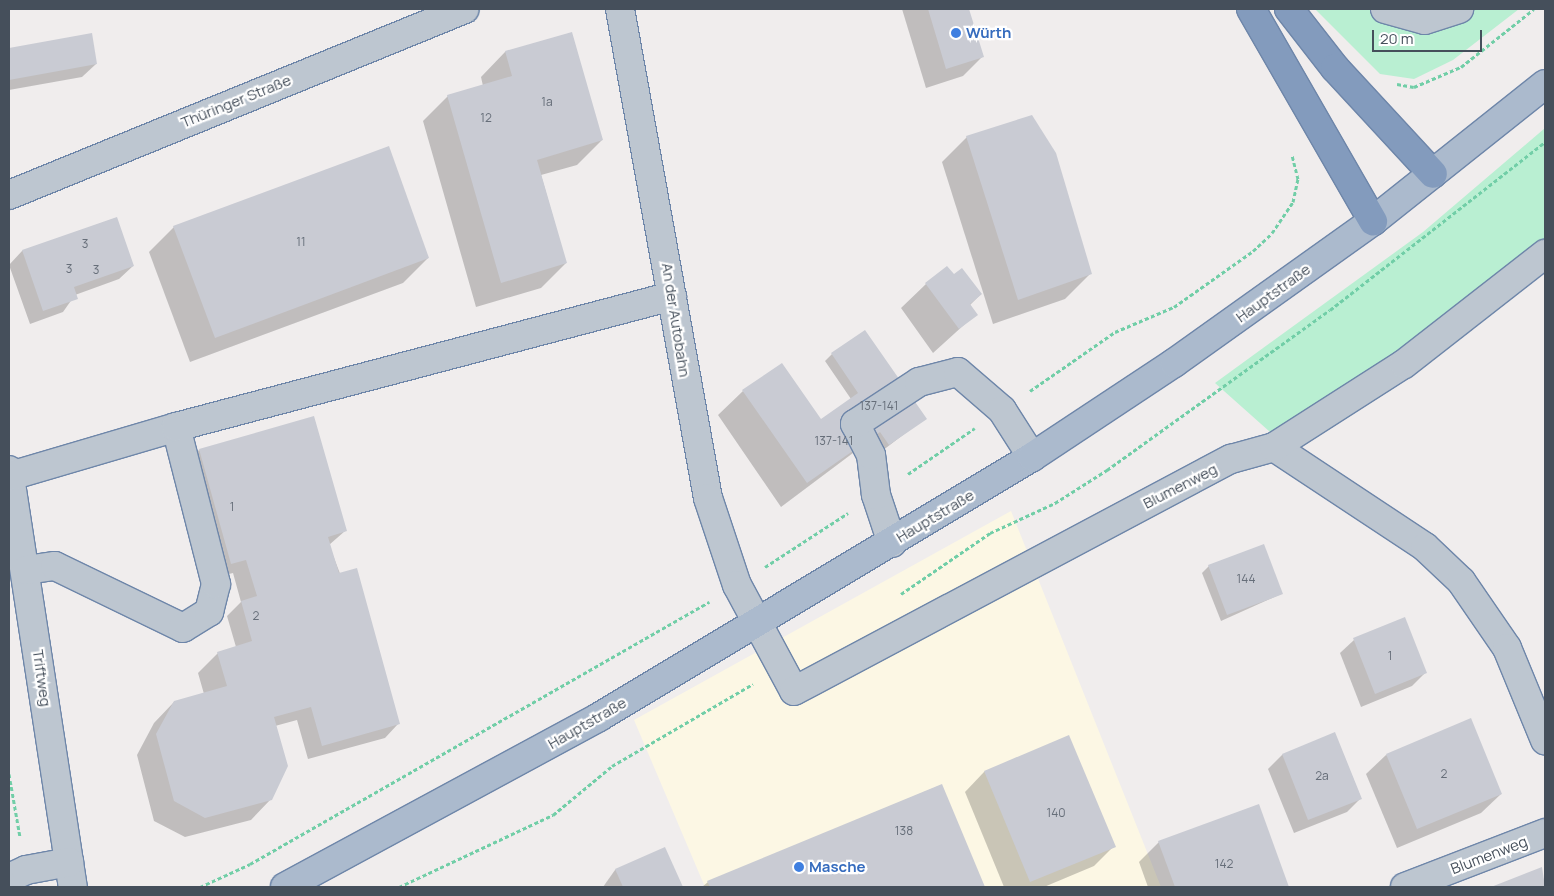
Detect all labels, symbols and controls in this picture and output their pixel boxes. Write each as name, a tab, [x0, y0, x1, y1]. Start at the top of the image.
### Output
scale bar	[1374, 20, 1484, 52]
place label: Würth	[966, 24, 1011, 42]
marker: Würth	[950, 27, 962, 39]
text: 20 m	[1380, 28, 1413, 49]
street label: Thüringer Straße	[178, 71, 294, 131]
house number: 1a	[541, 95, 553, 109]
house number: 12	[480, 111, 492, 125]
house number: 11	[296, 235, 306, 249]
house number: 3	[82, 237, 88, 251]
street label: Hauptstraße	[1232, 260, 1314, 326]
house number: 3	[66, 262, 72, 276]
street label: An der Autobahn	[658, 262, 694, 378]
house number: 3	[93, 263, 99, 277]
house number: 137-141	[860, 399, 898, 413]
house number: 137-141	[815, 434, 853, 448]
street label: Blumenweg	[1140, 460, 1220, 512]
street label: Hauptstraße	[893, 486, 977, 546]
house number: 1	[230, 500, 234, 514]
house number: 144	[1237, 572, 1255, 586]
house number: 2	[253, 609, 259, 623]
street label: Triftweg	[29, 648, 55, 708]
house number: 1	[1388, 649, 1392, 663]
street label: Hauptstraße	[545, 693, 629, 753]
house number: 2	[1441, 767, 1447, 781]
house number: 2a	[1315, 769, 1329, 783]
house number: 140	[1046, 806, 1066, 820]
house number: 138	[895, 824, 913, 838]
street label: Blumenweg	[1448, 832, 1530, 878]
house number: 142	[1215, 857, 1233, 871]
place label: Masche	[809, 858, 866, 876]
marker: Masche	[793, 861, 805, 873]

